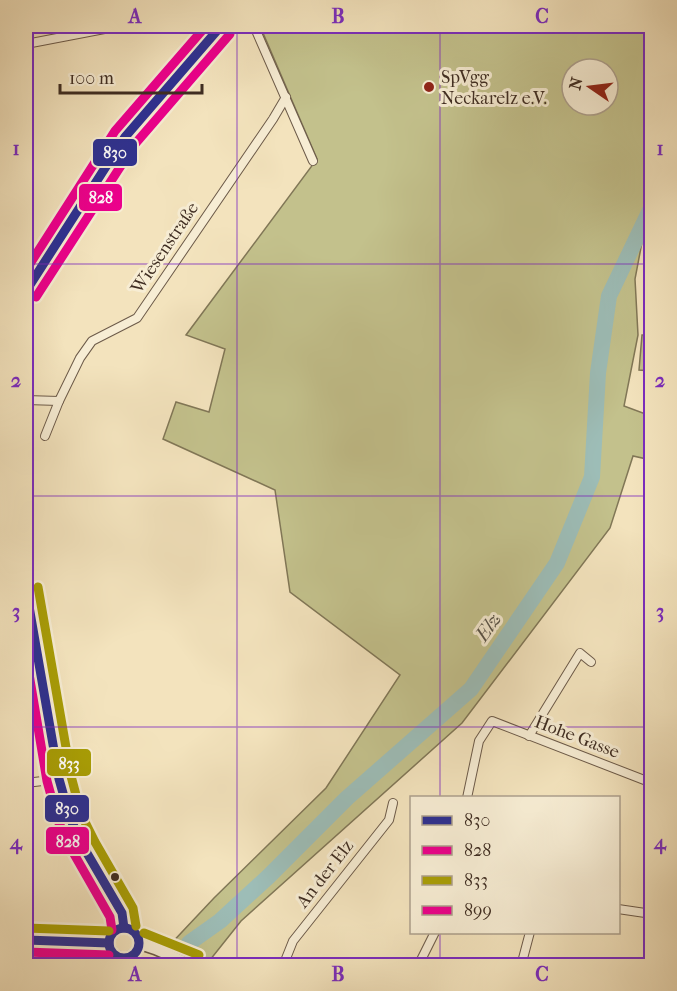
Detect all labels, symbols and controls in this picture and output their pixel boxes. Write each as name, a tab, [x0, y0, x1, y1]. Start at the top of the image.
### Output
text: A	[127, 5, 143, 28]
text: B	[331, 5, 345, 28]
text: C	[535, 5, 549, 28]
scale bar	[60, 57, 202, 95]
north arrow	[560, 57, 620, 117]
place label: SpVgg Neckarelz e.V.	[441, 67, 547, 109]
text: 100 m	[69, 68, 114, 89]
text: N	[565, 74, 587, 92]
marker: SpVgg Neckarelz e.V.	[422, 80, 436, 94]
text: 1	[12, 137, 20, 160]
text: 1	[656, 137, 664, 160]
line badge: 830	[92, 138, 138, 167]
text: 830	[103, 143, 127, 163]
line badge: 828	[78, 183, 123, 212]
text: 828	[89, 188, 113, 207]
street label: Wiesenstraße	[126, 198, 203, 298]
text: 2	[11, 369, 21, 392]
text: 2	[655, 369, 665, 392]
text: 3	[12, 600, 20, 623]
text: 3	[656, 600, 664, 623]
water label: Elz	[470, 608, 506, 646]
street label: Hohe Gasse	[532, 711, 622, 763]
line badge: 833	[46, 748, 92, 777]
text: 833	[58, 754, 80, 774]
line badge: 830	[44, 794, 90, 823]
legend	[410, 796, 620, 934]
text: 830	[55, 799, 79, 819]
text: 830	[464, 810, 490, 831]
line badge: 828	[45, 826, 90, 855]
text: 4	[9, 831, 23, 855]
text: 4	[653, 831, 667, 855]
text: 828	[56, 832, 80, 851]
street label: An der Elz	[291, 836, 358, 913]
text: 828	[464, 840, 491, 861]
text: 833	[464, 870, 488, 891]
unlabelled marker	[109, 871, 121, 883]
text: 899	[464, 900, 492, 921]
text: A	[127, 963, 143, 986]
text: B	[331, 963, 345, 986]
text: C	[535, 963, 549, 986]

